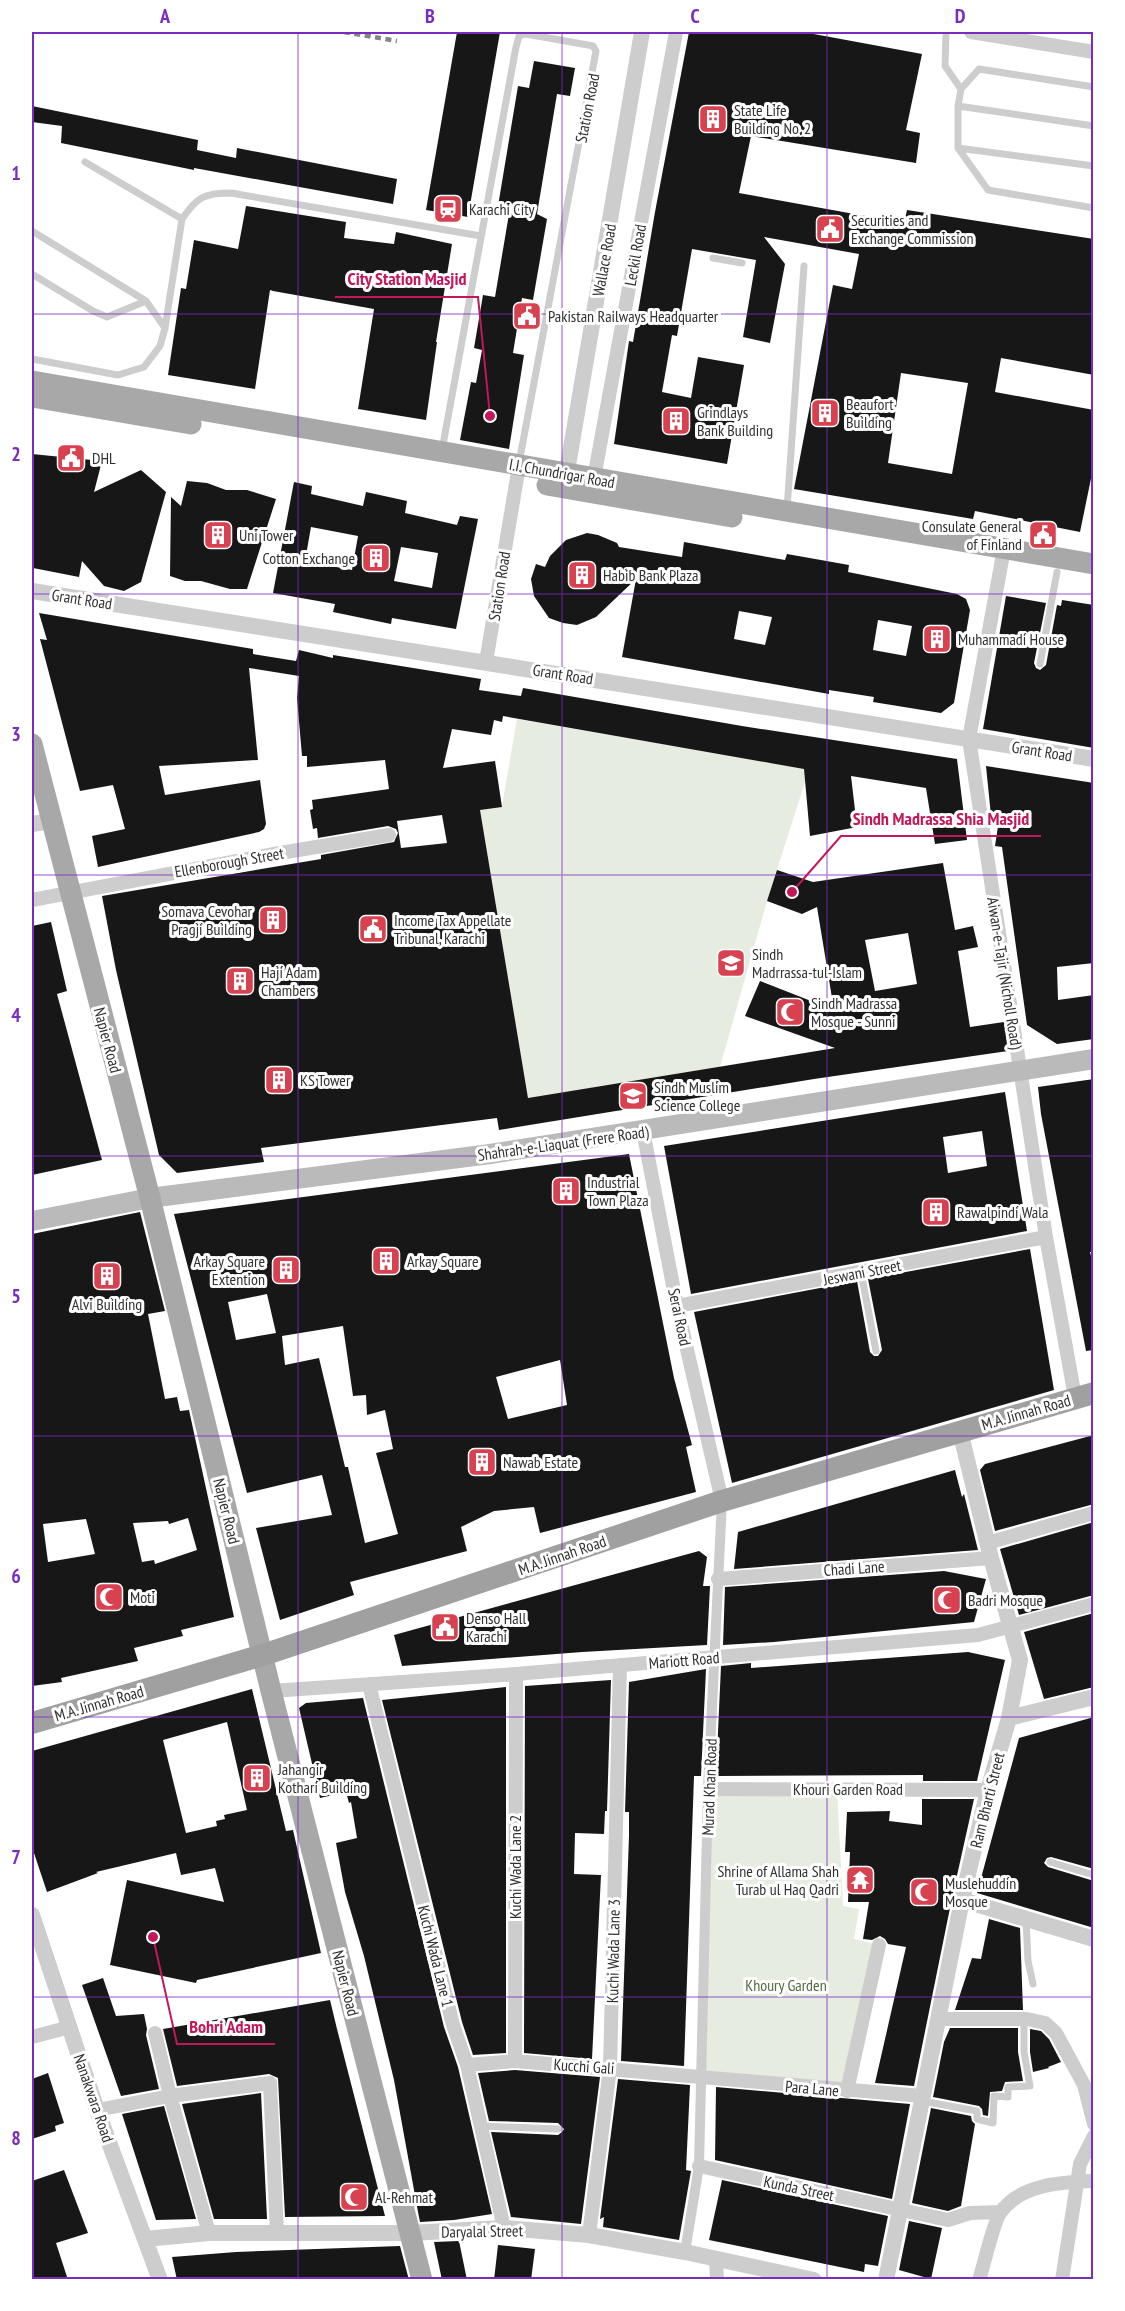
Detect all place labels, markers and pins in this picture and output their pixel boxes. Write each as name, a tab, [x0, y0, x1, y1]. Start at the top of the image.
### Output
place label: State Life Building No. 2	[734, 100, 811, 138]
building icon: State Life Building No. 2	[697, 103, 729, 135]
station icon: Karachi City	[432, 193, 464, 225]
place label: Karachi City	[469, 199, 534, 219]
place label: Securities and Exchange Commission	[851, 210, 974, 248]
public building icon: Securities and Exchange Commission	[814, 213, 846, 245]
callout: City Station Masjid	[335, 261, 478, 297]
public building icon: Pakistan Railways Headquarter	[511, 300, 543, 332]
place label: Pakistan Railways Headquarter	[548, 306, 719, 326]
place label: Beaufort Building	[846, 394, 894, 432]
building icon: Beaufort Building	[809, 397, 841, 429]
place label: Grindlays Bank Building	[697, 402, 773, 440]
building icon: Grindlays Bank Building	[660, 405, 692, 437]
public building icon: DHL	[55, 442, 87, 474]
place label: DHL	[92, 448, 116, 468]
place label: Consulate General of Finland	[922, 516, 1022, 554]
building icon: Uni Tower	[202, 519, 234, 551]
public building icon: Consulate General of Finland	[1027, 519, 1059, 551]
place label: Uni Tower	[239, 525, 294, 545]
building icon: Cotton Exchange	[360, 542, 392, 574]
place label: Cotton Exchange	[262, 548, 355, 568]
building icon: Habib Bank Plaza	[566, 559, 598, 591]
place label: Habib Bank Plaza	[603, 565, 698, 585]
building icon: Muhammadi House	[921, 623, 953, 655]
place label: Muhammadi House	[958, 629, 1064, 649]
callout: Sindh Madrassa Shia Masjid	[841, 800, 1041, 836]
place label: Somava Cevohar Pragji Building	[161, 901, 253, 939]
building icon: Somava Cevohar Pragji Building	[257, 904, 289, 936]
place label: Income Tax Appellate Tribunal, Karachi	[394, 910, 511, 948]
public building icon: Income Tax Appellate Tribunal, Karachi	[357, 913, 389, 945]
place label: Sindh Madrrassa-tul-Islam	[752, 944, 862, 982]
school or university icon: Sindh Madrrassa-tul-Islam	[715, 947, 747, 979]
place label: Haji Adam Chambers	[261, 962, 317, 1000]
building icon: Haji Adam Chambers	[224, 965, 256, 997]
place label: Sindh Madrassa Mosque - Sunni	[811, 993, 897, 1031]
mosque icon: Sindh Madrassa Mosque - Sunni	[774, 996, 806, 1028]
building icon: KS Tower	[263, 1064, 295, 1096]
place label: KS Tower	[300, 1070, 351, 1090]
place label: Sindh Muslim Science College	[654, 1077, 740, 1115]
school or university icon: Sindh Muslim Science College	[617, 1080, 649, 1112]
place label: Industrial Town Plaza	[587, 1172, 649, 1210]
building icon: Industrial Town Plaza	[550, 1175, 582, 1207]
building icon: Rawalpindi Wala	[920, 1196, 952, 1228]
place label: Rawalpindi Wala	[957, 1202, 1048, 1222]
building icon: Arkay Square	[370, 1245, 402, 1277]
place label: Arkay Square Extention	[193, 1251, 265, 1289]
place label: Arkay Square	[407, 1251, 479, 1271]
building icon: Arkay Square Extention	[270, 1254, 302, 1286]
building icon: Alvi Building	[91, 1260, 123, 1292]
place label: Alvi Building	[72, 1294, 142, 1314]
building icon: Nawab Estate	[466, 1446, 498, 1478]
place label: Nawab Estate	[503, 1452, 578, 1472]
mosque icon: Moti	[93, 1581, 125, 1613]
mosque icon: Badri Mosque	[931, 1584, 963, 1616]
place label: Moti	[130, 1587, 155, 1607]
place label: Badri Mosque	[968, 1590, 1043, 1610]
place label: Denso Hall Karachi	[466, 1608, 526, 1646]
public building icon: Denso Hall Karachi	[429, 1611, 461, 1643]
place label: Jahangir Kothari Building	[277, 1759, 367, 1797]
building icon: Jahangir Kothari Building	[241, 1762, 273, 1794]
place label: Shrine of Allama Shah Turab ul Haq Qadri	[717, 1861, 839, 1899]
temple icon: Shrine of Allama Shah Turab ul Haq Qadri	[844, 1864, 876, 1896]
place label: Muslehuddin Mosque	[945, 1873, 1016, 1911]
mosque icon: Muslehuddin Mosque	[908, 1876, 940, 1908]
callout: Bohri Adam	[177, 2008, 275, 2044]
mosque icon: Al-Rehmat	[338, 2181, 370, 2213]
place label: Al-Rehmat	[375, 2187, 433, 2207]

